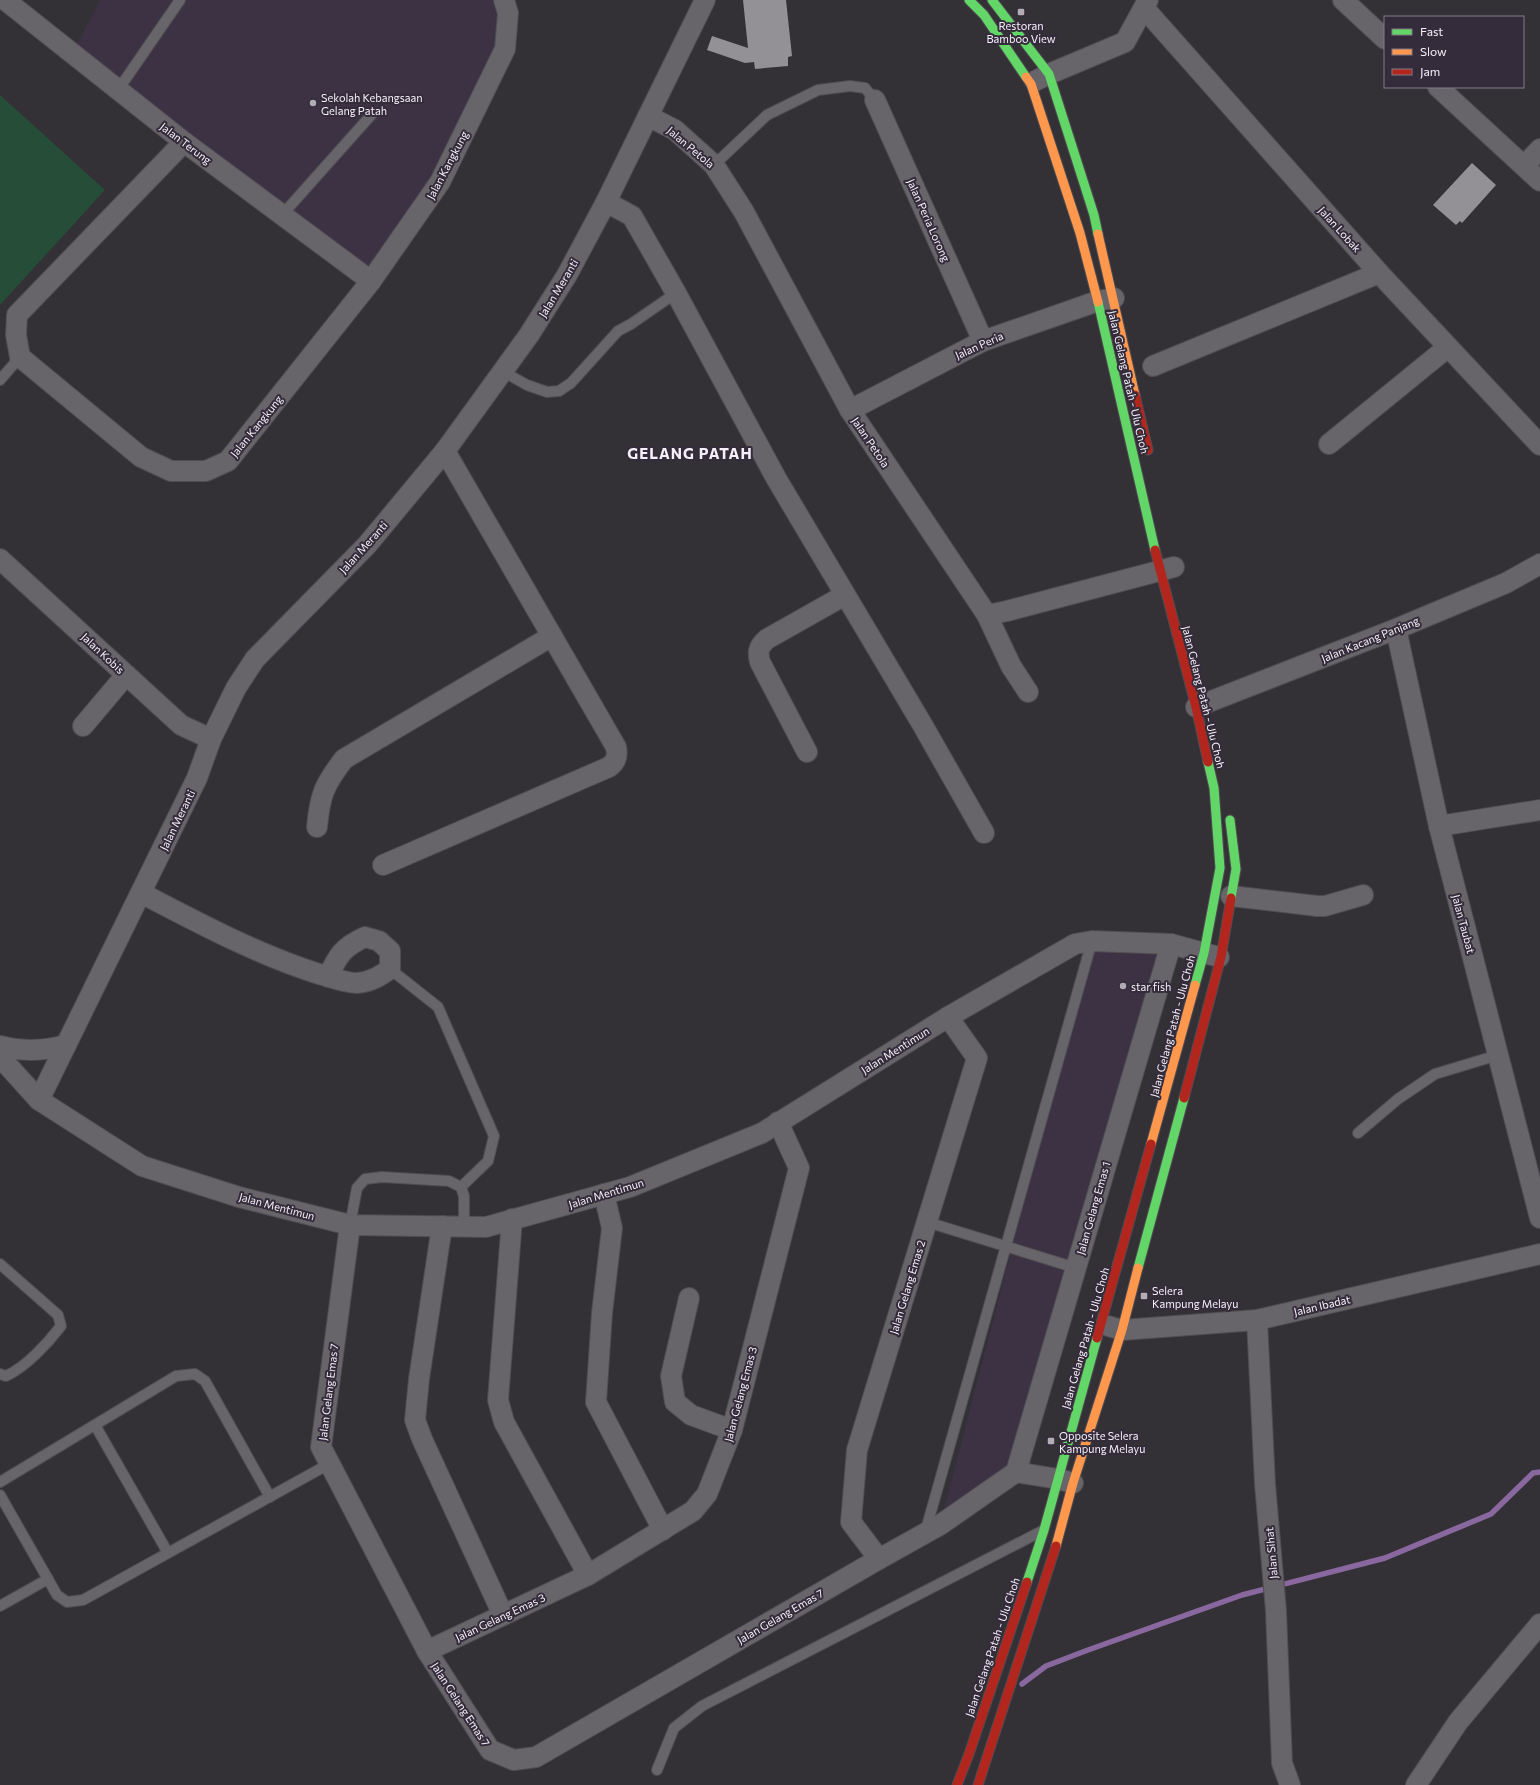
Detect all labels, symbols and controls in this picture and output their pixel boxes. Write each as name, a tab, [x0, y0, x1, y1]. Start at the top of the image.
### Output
marker: Restoran Bamboo View	[1016, 7, 1026, 17]
legend	[1384, 16, 1524, 88]
place label: Restoran Bamboo View	[986, 19, 1056, 45]
text: Fast	[1420, 24, 1443, 38]
text: Slow	[1420, 44, 1447, 58]
text: Jam	[1420, 64, 1440, 79]
place label: Sekolah Kebangsaan Gelang Patah	[321, 91, 423, 117]
marker: Sekolah Kebangsaan Gelang Patah	[308, 98, 318, 108]
street label: Jalan Terung	[157, 120, 214, 167]
street label: Jalan Petola	[664, 123, 717, 171]
street label: Jalan Kangkung	[423, 129, 471, 202]
street label: Jalan Peria Lorong	[904, 177, 953, 264]
street label: Jalan Lobak	[1315, 203, 1364, 255]
street label: Jalan Meranti	[535, 256, 581, 320]
street label: Jalan Gelang Patah - Ulu Choh	[1105, 309, 1152, 455]
street label: Jalan Peria	[953, 329, 1006, 362]
street label: Jalan Kangkung	[227, 392, 286, 460]
street label: Jalan Petola	[849, 414, 893, 470]
district label: GELANG PATAH	[627, 444, 753, 462]
street label: Jalan Meranti	[336, 518, 391, 577]
street label: Jalan Kacang Panjang	[1319, 613, 1421, 666]
street label: Jalan Gelang Patah - Ulu Choh	[1179, 624, 1228, 770]
street label: Jalan Kobis	[78, 630, 127, 677]
street label: Jalan Meranti	[157, 787, 198, 853]
street label: Jalan Taubat	[1449, 893, 1478, 956]
street label: Jalan Gelang Patah - Ulu Choh	[1147, 954, 1198, 1099]
place label: star fish	[1131, 980, 1171, 993]
marker: star fish	[1118, 981, 1128, 991]
street label: Jalan Mentimun	[859, 1024, 932, 1077]
street label: Jalan Gelang Emas 1	[1073, 1160, 1113, 1256]
street label: Jalan Mentimun	[567, 1175, 645, 1212]
street label: Jalan Mentimun	[237, 1190, 316, 1223]
street label: Jalan Gelang Emas 2	[886, 1238, 928, 1336]
street label: Jalan Gelang Patah - Ulu Choh	[1059, 1266, 1112, 1411]
place label: Selera Kampung Melayu	[1152, 1284, 1238, 1310]
marker: Selera Kampung Melayu	[1139, 1291, 1149, 1301]
street label: Jalan Ibadat	[1292, 1292, 1352, 1319]
street label: Jalan Gelang Emas 7	[316, 1343, 341, 1441]
street label: Jalan Gelang Emas 3	[721, 1345, 760, 1443]
place label: Opposite Selera Kampung Melayu	[1059, 1429, 1145, 1455]
marker: Opposite Selera Kampung Melayu	[1046, 1436, 1056, 1446]
street label: Jalan Sihat	[1262, 1526, 1281, 1579]
street label: Jalan Gelang Patah - Ulu Choh	[962, 1576, 1023, 1719]
street label: Jalan Gelang Emas 7	[735, 1586, 826, 1647]
street label: Jalan Gelang Emas 3	[453, 1590, 548, 1644]
street label: Jalan Gelang Emas 7	[428, 1660, 493, 1749]

